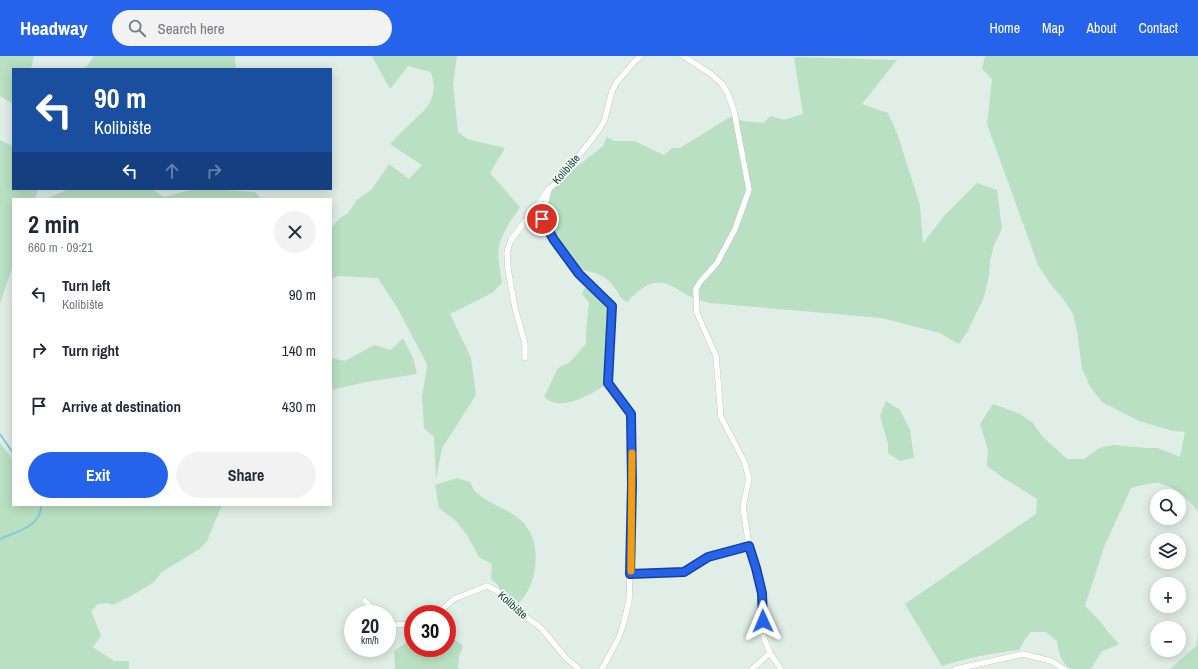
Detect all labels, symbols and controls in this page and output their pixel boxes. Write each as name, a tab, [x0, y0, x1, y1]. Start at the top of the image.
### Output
search box	[112, 10, 392, 46]
text: Headway	[20, 15, 88, 41]
icon: search	[126, 17, 148, 39]
text: Search here	[158, 18, 225, 39]
text: Home	[989, 19, 1020, 37]
text: Map	[1042, 19, 1064, 37]
text: About	[1086, 19, 1116, 37]
text: Contact	[1138, 19, 1178, 37]
text: 90 m	[94, 79, 146, 117]
icon: left	[28, 84, 80, 136]
text: Kolibište	[94, 115, 151, 140]
street label: Kolibište	[549, 151, 583, 187]
icon: left	[119, 160, 141, 182]
icon: ahead	[161, 160, 183, 182]
icon: right	[203, 160, 225, 182]
pin	[525, 202, 559, 236]
text: 2 min	[28, 208, 79, 240]
icon: arrive	[531, 208, 553, 230]
button: close	[274, 211, 316, 253]
text: 660 m · 09:21	[28, 239, 93, 256]
text: Turn left	[62, 275, 110, 296]
icon: left	[28, 283, 50, 305]
text: 90 m	[289, 284, 316, 305]
text: Kolibište	[62, 296, 103, 313]
icon: right	[28, 339, 50, 361]
text: Turn right	[62, 340, 119, 361]
text: 140 m	[282, 340, 316, 361]
icon: arrive	[28, 395, 50, 417]
text: Arrive at destination	[62, 396, 181, 417]
text: 430 m	[282, 396, 316, 417]
button: Exit	[28, 452, 168, 498]
button: Share	[176, 452, 316, 498]
map controls	[1150, 489, 1186, 657]
button: search	[1150, 489, 1186, 525]
button: layers	[1150, 533, 1186, 569]
button: +	[1150, 577, 1186, 613]
street label: Kolibište	[495, 588, 531, 622]
position arrow	[742, 600, 784, 642]
speed limit sign: 30	[404, 605, 456, 657]
text: 20	[361, 612, 379, 639]
button: −	[1150, 621, 1186, 657]
text: km/h	[361, 634, 379, 647]

